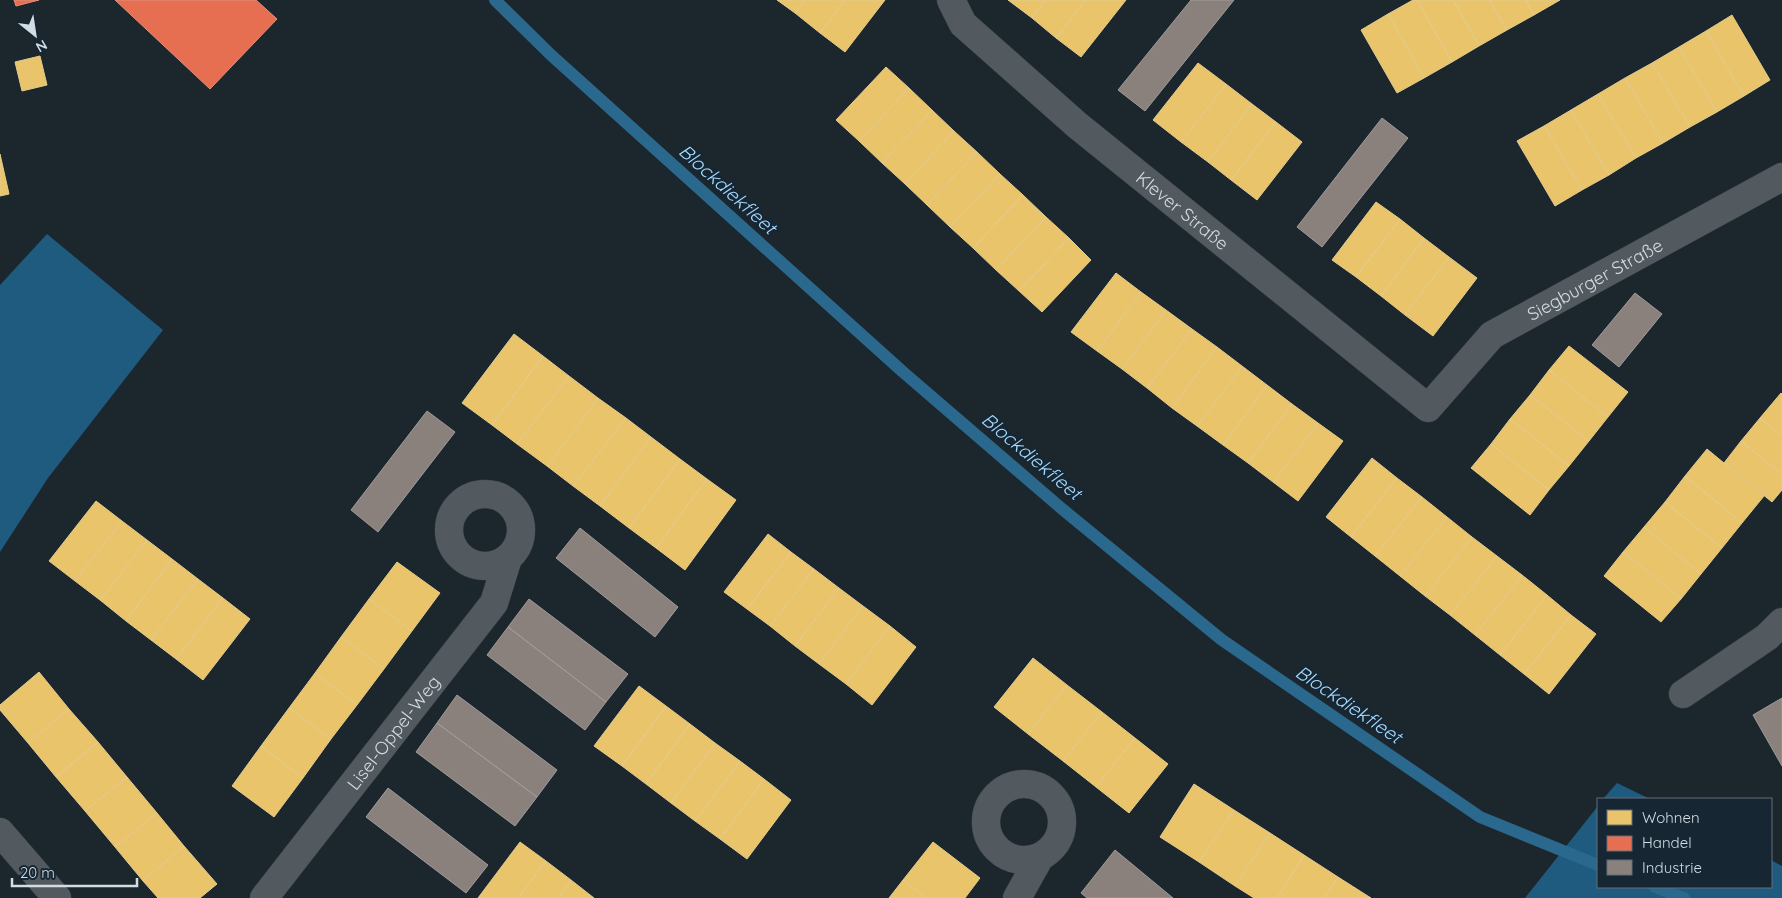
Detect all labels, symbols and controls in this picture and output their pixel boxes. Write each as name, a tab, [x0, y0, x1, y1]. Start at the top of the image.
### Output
north arrow	[10, 10, 60, 60]
text: N	[33, 36, 50, 57]
water label: Blockdiekfleet	[674, 139, 784, 241]
street label: Klever Straße	[1132, 166, 1234, 255]
street label: Siegburger Straße	[1523, 233, 1666, 325]
water label: Blockdiekfleet	[977, 407, 1089, 506]
water label: Blockdiekfleet	[1291, 660, 1409, 750]
street label: Lisel-Oppel-Weg	[341, 671, 445, 794]
legend	[1597, 798, 1772, 888]
text: Wohnen	[1642, 808, 1700, 827]
text: Handel	[1642, 833, 1692, 852]
scale bar	[12, 856, 138, 888]
text: Industrie	[1642, 858, 1702, 877]
text: 20 m	[20, 863, 55, 882]

